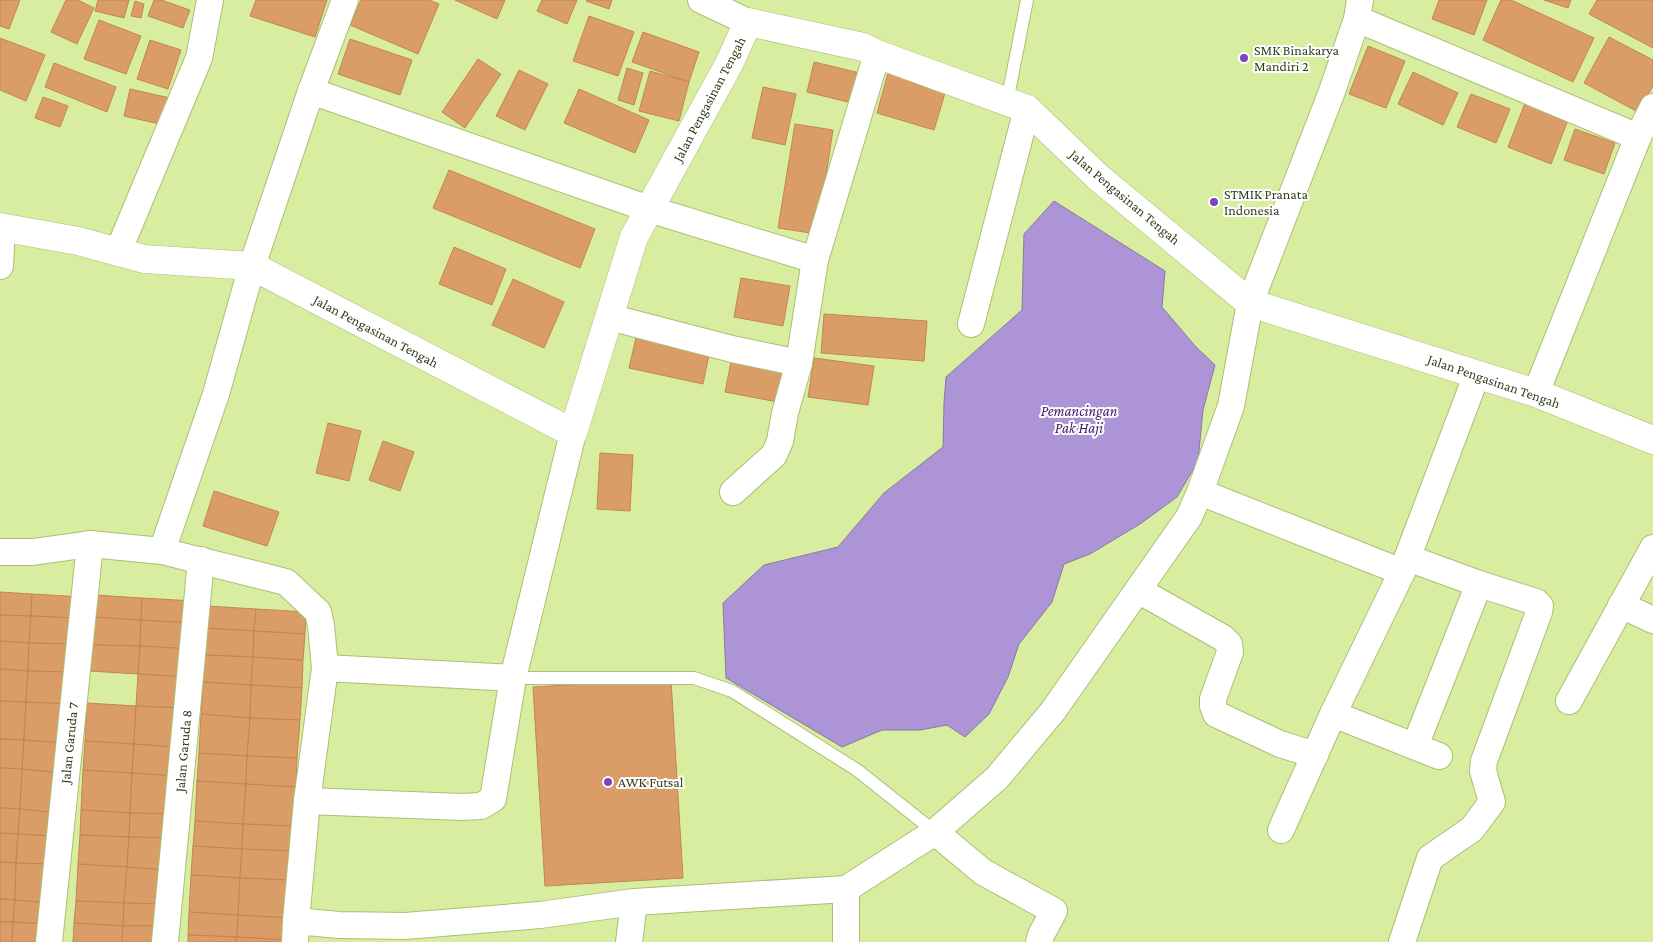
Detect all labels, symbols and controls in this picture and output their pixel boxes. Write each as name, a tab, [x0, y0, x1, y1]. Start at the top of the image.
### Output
street label: Jalan Pengasinan Tengah	[668, 33, 749, 166]
place label: SMK Binakarya Mandiri 2	[1254, 42, 1340, 74]
marker: SMK Binakarya Mandiri 2	[1238, 52, 1250, 64]
street label: Jalan Pengasinan Tengah	[1065, 145, 1184, 248]
place label: STMIK Pranata Indonesia	[1224, 186, 1308, 218]
marker: STMIK Pranata Indonesia	[1208, 196, 1220, 208]
street label: Jalan Pengasinan Tengah	[309, 290, 442, 371]
street label: Jalan Pengasinan Tengah	[1424, 350, 1563, 411]
water label: Pemancingan Pak Haji	[1041, 403, 1118, 437]
street label: Jalan Garuda 7	[57, 701, 81, 786]
street label: Jalan Garuda 8	[171, 709, 195, 795]
place label: AWK Futsal	[618, 774, 684, 790]
marker: AWK Futsal	[602, 776, 614, 788]

